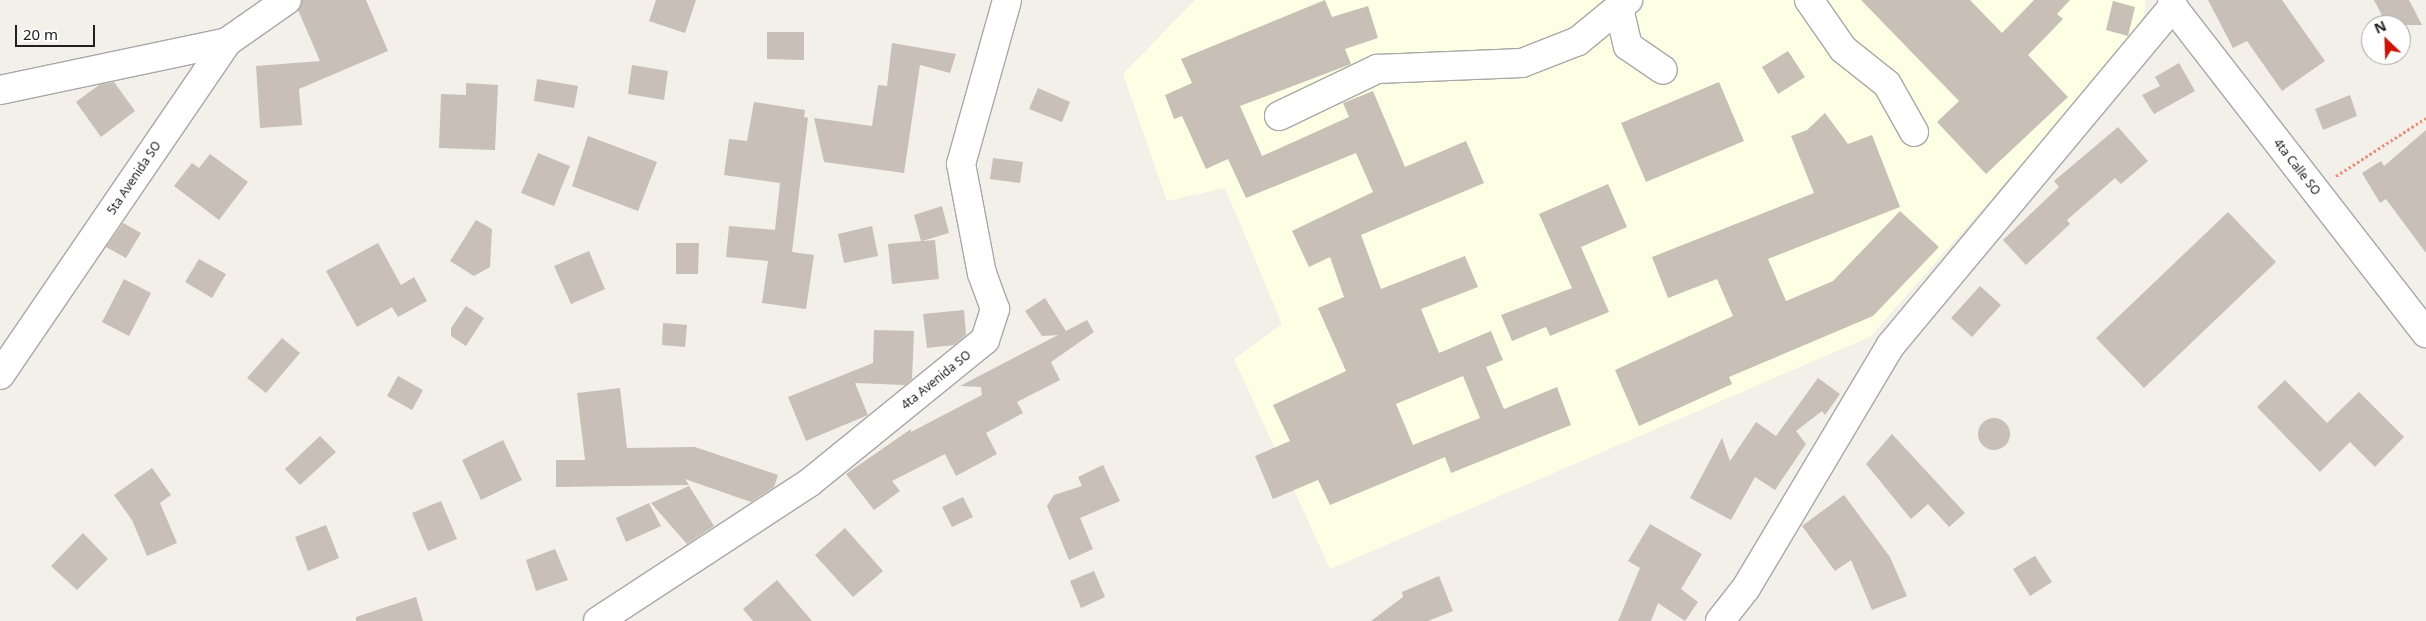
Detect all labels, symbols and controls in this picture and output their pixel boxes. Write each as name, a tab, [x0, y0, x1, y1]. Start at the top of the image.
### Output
scale bar	[18, 15, 98, 47]
north arrow	[2361, 15, 2411, 65]
text: N	[2371, 16, 2389, 38]
text: 20 m	[23, 24, 58, 44]
street label: 4ta Calle SO	[2271, 136, 2323, 198]
street label: 5ta Avenida SO	[104, 139, 164, 217]
street label: 4ta Avenida SO	[898, 348, 974, 412]

